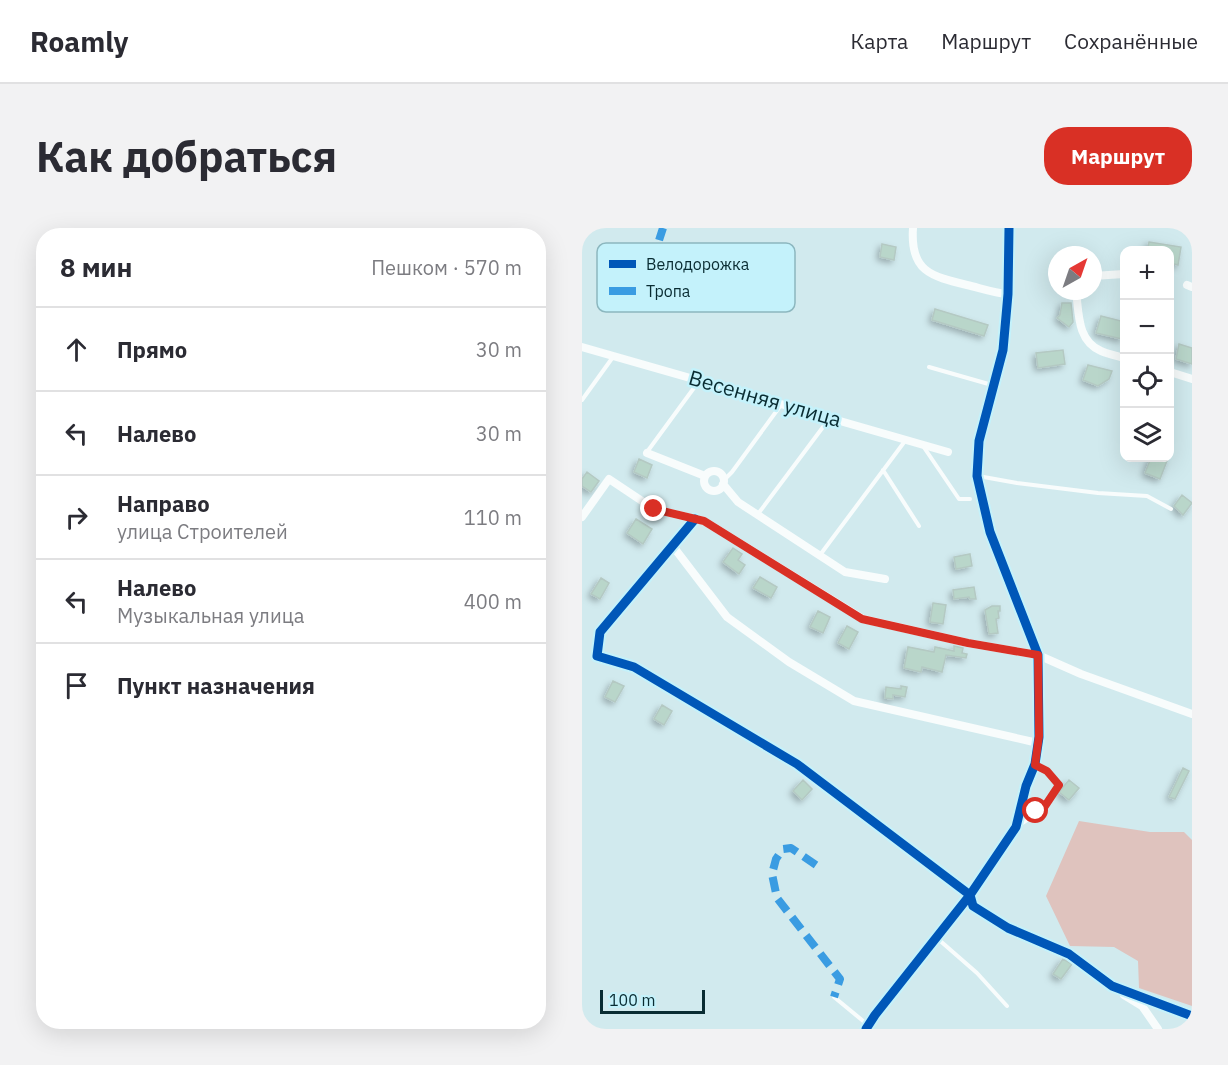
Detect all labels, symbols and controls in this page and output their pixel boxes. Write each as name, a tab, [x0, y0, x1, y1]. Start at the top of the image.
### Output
text: Roamly	[30, 23, 128, 60]
text: Карта	[850, 27, 908, 55]
text: Маршрут	[941, 27, 1031, 55]
text: Сохранённые	[1064, 27, 1198, 55]
button: Маршрут	[1044, 127, 1192, 185]
text: Как добраться	[36, 129, 337, 184]
legend	[597, 243, 795, 312]
north arrow	[1048, 246, 1102, 300]
map controls	[1120, 246, 1174, 462]
button: +	[1120, 246, 1174, 300]
text: 8 мин	[60, 250, 132, 284]
text: Пешком · 570 m	[371, 254, 522, 281]
text: Велодорожка	[646, 254, 750, 274]
text: Тропа	[646, 281, 691, 301]
button: −	[1120, 300, 1174, 354]
icon: ahead	[60, 333, 93, 366]
text: Прямо	[117, 335, 187, 364]
text: 30 m	[476, 336, 522, 363]
button: locate	[1120, 354, 1174, 408]
street label: Весенняя улица	[686, 363, 845, 433]
button: layers	[1120, 408, 1174, 462]
icon: left	[60, 417, 93, 450]
text: Налево	[117, 419, 196, 448]
text: 30 m	[476, 420, 522, 447]
text: Направо	[117, 489, 210, 518]
route end	[640, 495, 666, 521]
icon: right	[60, 501, 93, 534]
text: 110 m	[464, 504, 522, 531]
text: улица Строителей	[117, 518, 288, 545]
text: Налево	[117, 573, 196, 602]
icon: left	[60, 585, 93, 618]
text: 400 m	[464, 588, 522, 615]
text: Музыкальная улица	[117, 602, 304, 629]
icon: arrive	[60, 669, 93, 702]
text: Пункт назначения	[117, 671, 315, 700]
route start	[1022, 797, 1048, 823]
scale bar	[600, 987, 705, 1014]
text: 100 m	[609, 990, 656, 1010]

